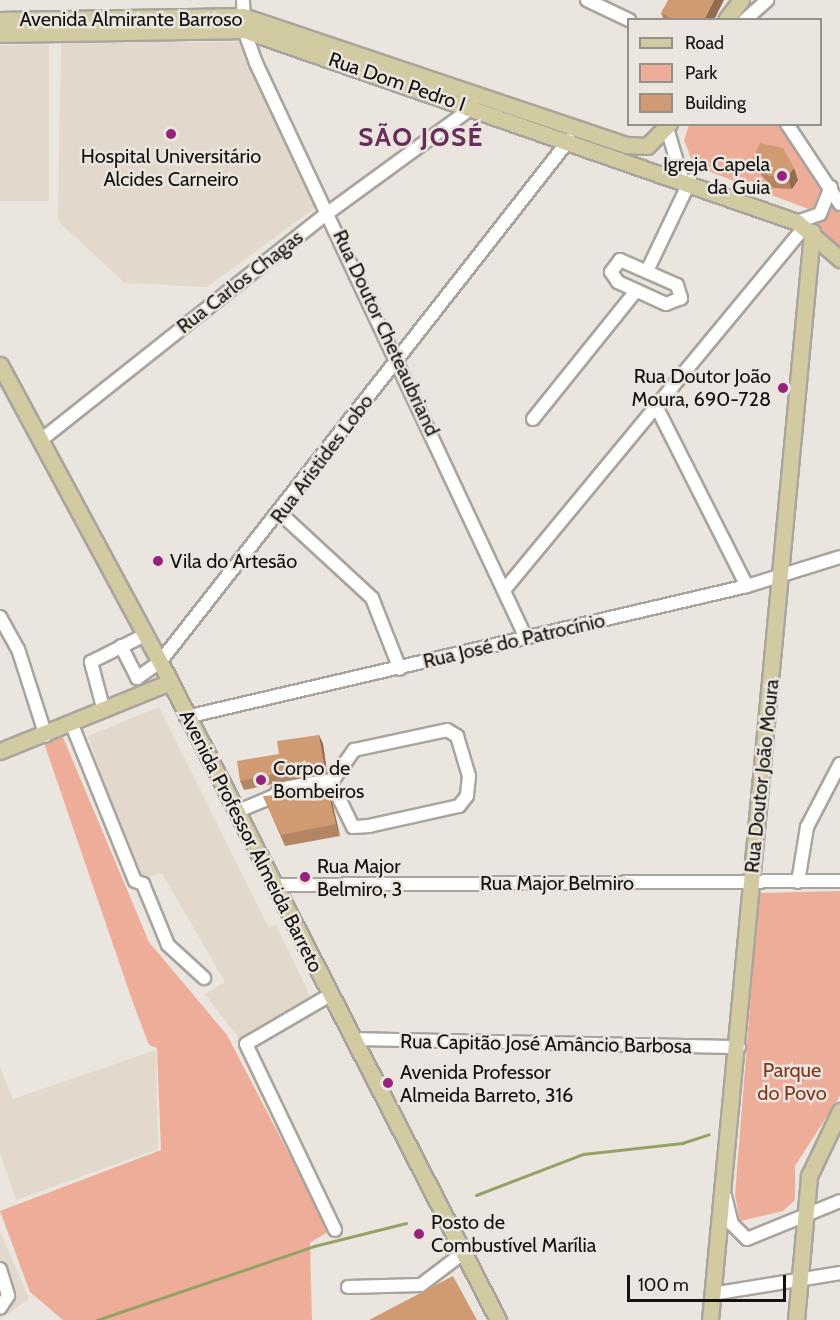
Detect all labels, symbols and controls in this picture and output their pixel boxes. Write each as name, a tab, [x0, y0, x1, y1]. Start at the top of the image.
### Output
street label: Avenida Almirante Barroso	[19, 7, 243, 31]
legend	[627, 18, 822, 126]
text: Road	[685, 32, 724, 54]
street label: Rua Dom Pedro I	[325, 47, 469, 117]
text: Park	[685, 62, 717, 84]
text: Building	[685, 92, 746, 114]
district label: SÃO JOSÉ	[358, 122, 484, 154]
marker: Hospital Universitário Alcides Carneiro	[162, 125, 180, 143]
place label: Hospital Universitário Alcides Carneiro	[81, 145, 261, 192]
place label: Igreja Capela da Guia	[663, 152, 770, 199]
marker: Igreja Capela da Guia	[775, 169, 789, 183]
street label: Rua Carlos Chagas	[172, 225, 308, 339]
street label: Rua Doutor Cheteaubriand	[328, 226, 444, 440]
place label: Rua Doutor João Moura, 690-728	[632, 365, 771, 412]
marker: Rua Doutor João Moura, 690-728	[776, 381, 790, 395]
street label: Rua Aristides Lobo	[266, 390, 378, 528]
place label: Vila do Artesão	[170, 549, 297, 573]
marker: Vila do Artesão	[151, 554, 165, 568]
street label: Rua José do Patrocínio	[421, 608, 607, 674]
street label: Rua Doutor João Moura	[740, 678, 784, 874]
street label: Avenida Professor Almeida Barreto	[174, 706, 328, 976]
place label: Corpo de Bombeiros	[273, 756, 364, 803]
marker: Corpo de Bombeiros	[254, 773, 268, 787]
place label: Rua Major Belmiro, 3	[317, 854, 402, 901]
marker: Rua Major Belmiro, 3	[298, 870, 312, 884]
street label: Rua Major Belmiro	[480, 871, 634, 895]
street label: Rua Capitão José Amâncio Barbosa	[400, 1029, 692, 1059]
park label: Parque do Povo	[757, 1059, 827, 1106]
place label: Avenida Professor Almeida Barreto, 316	[400, 1060, 573, 1107]
marker: Avenida Professor Almeida Barreto, 316	[381, 1076, 395, 1090]
place label: Posto de Combustível Marília	[431, 1210, 596, 1257]
marker: Posto de Combustível Marília	[412, 1227, 426, 1241]
scale bar	[630, 1263, 789, 1301]
text: 100 m	[638, 1274, 689, 1296]

